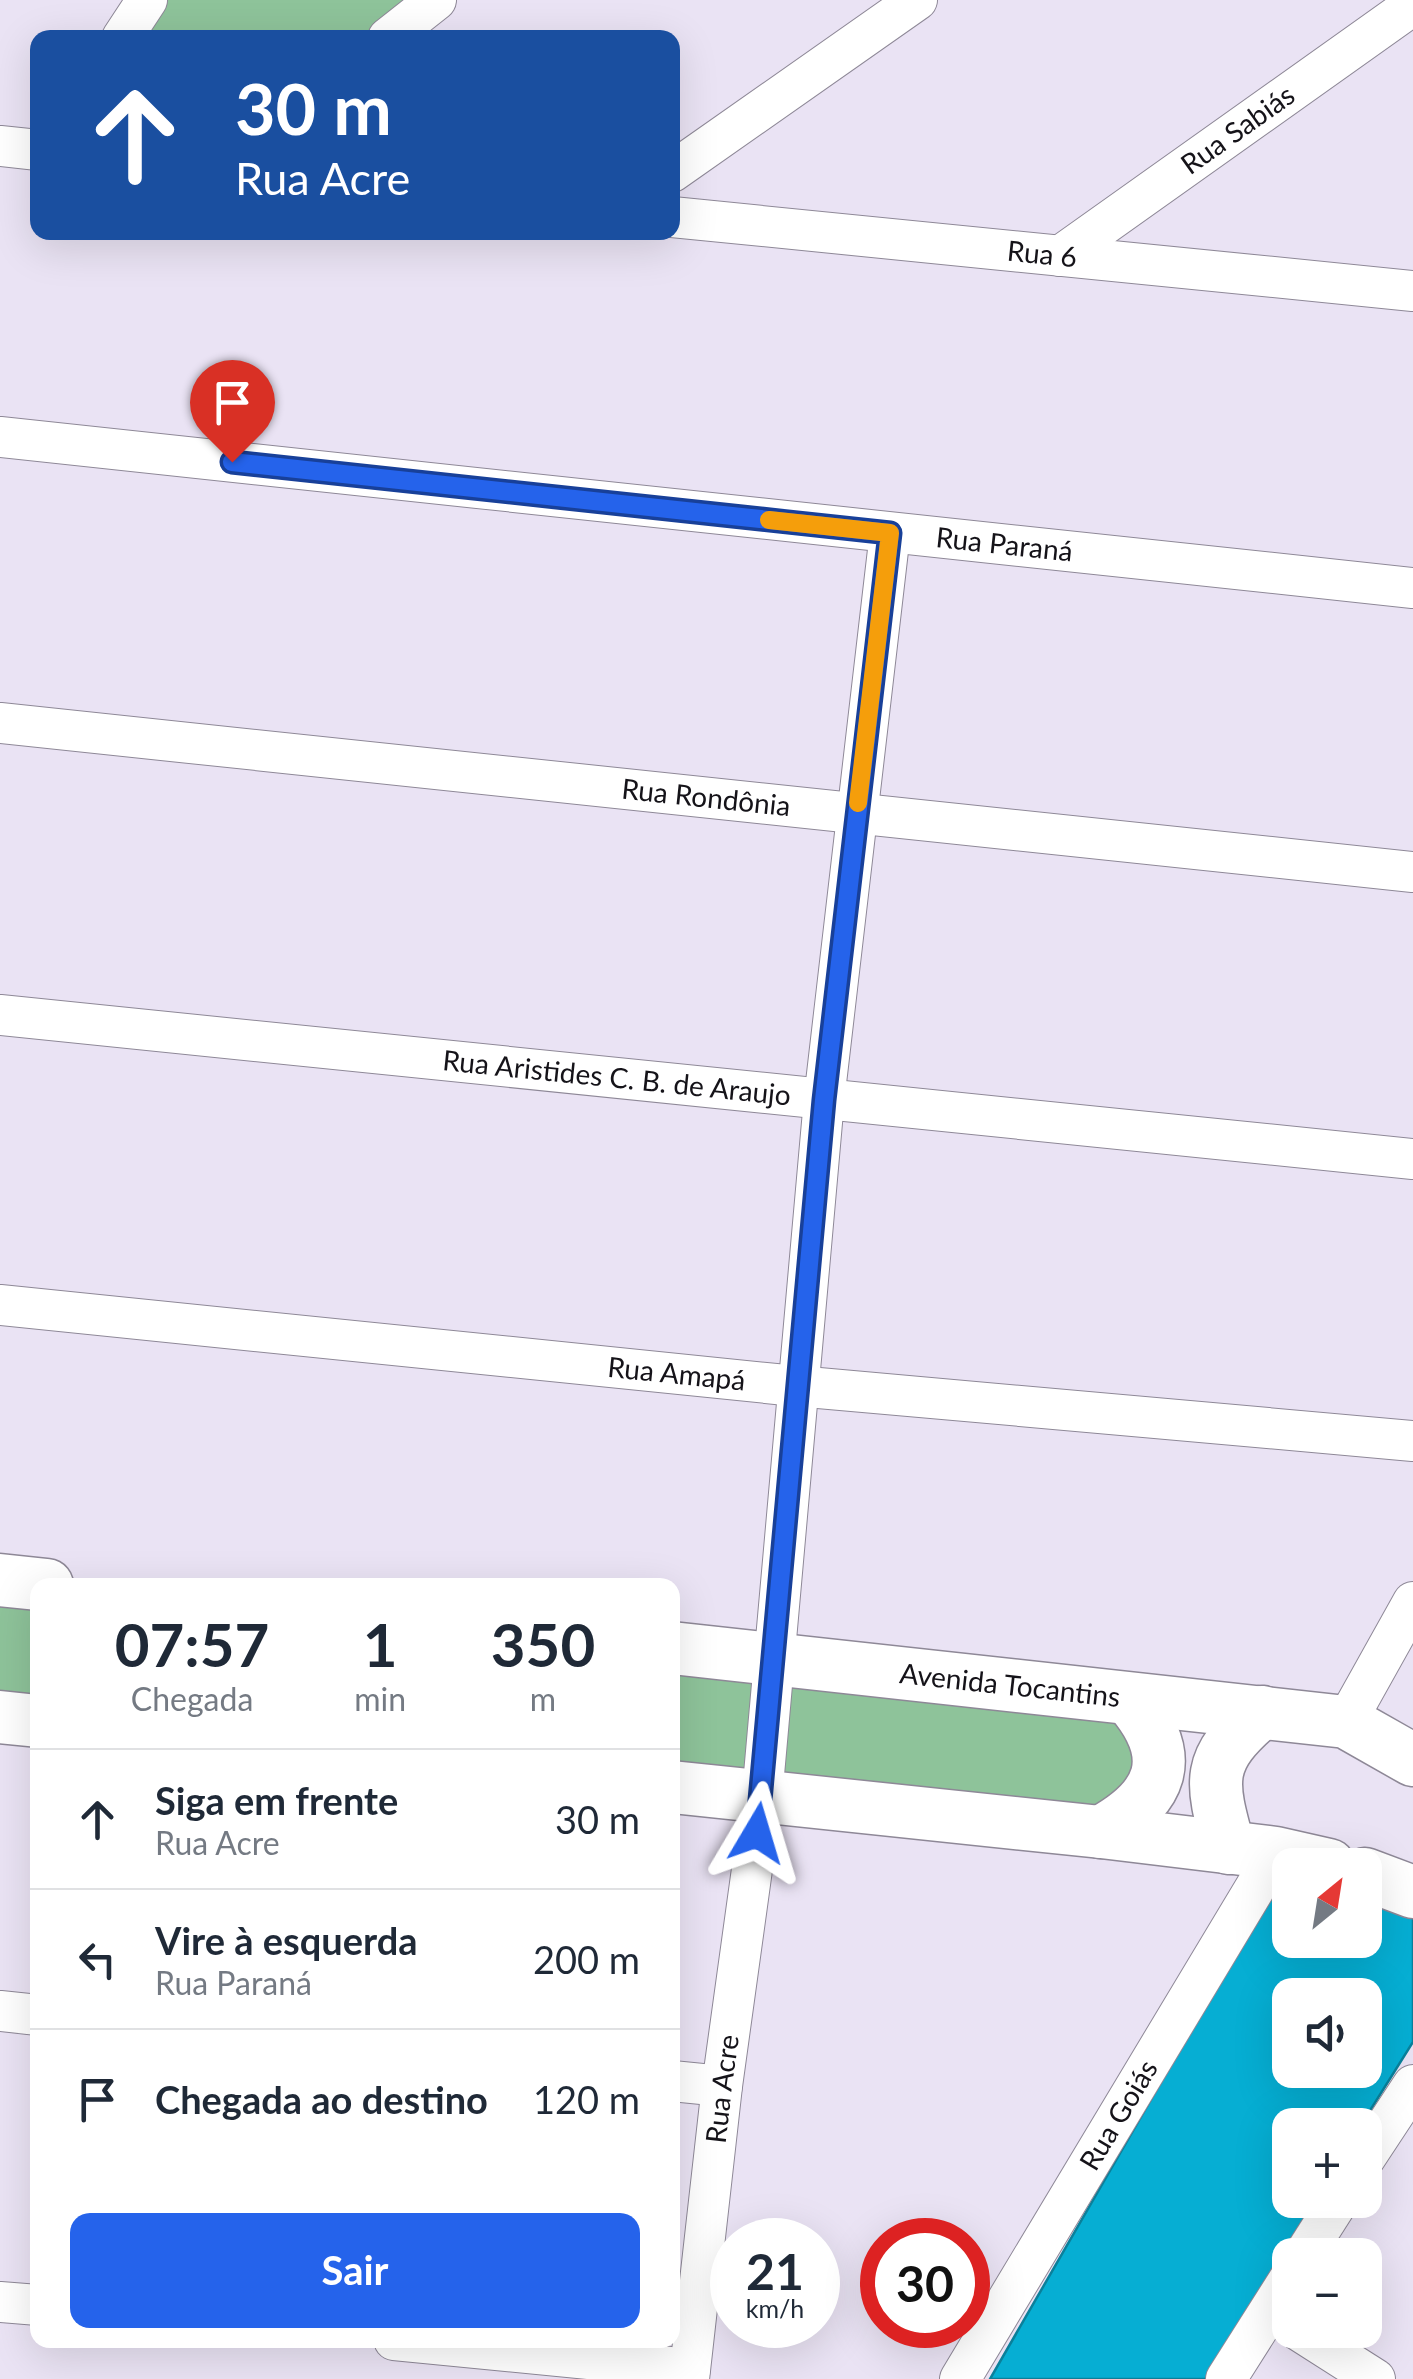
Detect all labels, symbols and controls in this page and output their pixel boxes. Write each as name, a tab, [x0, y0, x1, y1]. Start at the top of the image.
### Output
text: 30 m	[235, 66, 392, 150]
icon: ahead	[70, 70, 200, 200]
street label: Rua Sabiás	[1174, 77, 1300, 181]
text: Rua Acre	[235, 151, 410, 205]
street label: Rua 6	[1006, 233, 1079, 273]
pin	[190, 360, 275, 463]
icon: arrive	[205, 375, 260, 430]
street label: Rua Paraná	[934, 519, 1075, 568]
street label: Rua Rondônia	[620, 771, 792, 822]
street label: Rua Aristides C. B. de Araujo	[441, 1042, 793, 1112]
street label: Rua Amapá	[606, 1349, 747, 1397]
text: 07:57	[115, 1608, 269, 1680]
text: 1	[363, 1608, 398, 1680]
text: 350	[491, 1608, 595, 1680]
street label: Avenida Tocantins	[898, 1655, 1122, 1713]
text: Chegada	[131, 1679, 253, 1718]
text: min	[354, 1679, 406, 1718]
text: m	[530, 1679, 556, 1718]
text: Siga em frente	[155, 1777, 398, 1823]
position arrow	[705, 1781, 809, 1885]
icon: ahead	[70, 1792, 125, 1847]
text: 30 m	[555, 1796, 640, 1842]
text: Rua Acre	[155, 1823, 280, 1862]
north arrow	[1272, 1848, 1382, 1958]
map controls	[1272, 1848, 1382, 2348]
text: Vire à esquerda	[155, 1917, 418, 1963]
icon: left	[70, 1932, 125, 1987]
text: 200 m	[533, 1936, 640, 1982]
text: Rua Paraná	[155, 1963, 312, 2002]
button: sound	[1272, 1978, 1382, 2088]
street label: Rua Acre	[698, 2032, 745, 2145]
street label: Rua Goiás	[1072, 2053, 1164, 2176]
icon: arrive	[70, 2072, 125, 2127]
text: Chegada ao destino	[155, 2076, 488, 2122]
text: 120 m	[533, 2076, 640, 2122]
button: +	[1272, 2108, 1382, 2218]
button: Sair	[70, 2213, 640, 2328]
speed limit sign: 30	[860, 2218, 990, 2348]
button: −	[1272, 2238, 1382, 2348]
text: 21	[746, 2241, 804, 2301]
text: km/h	[746, 2293, 804, 2323]

